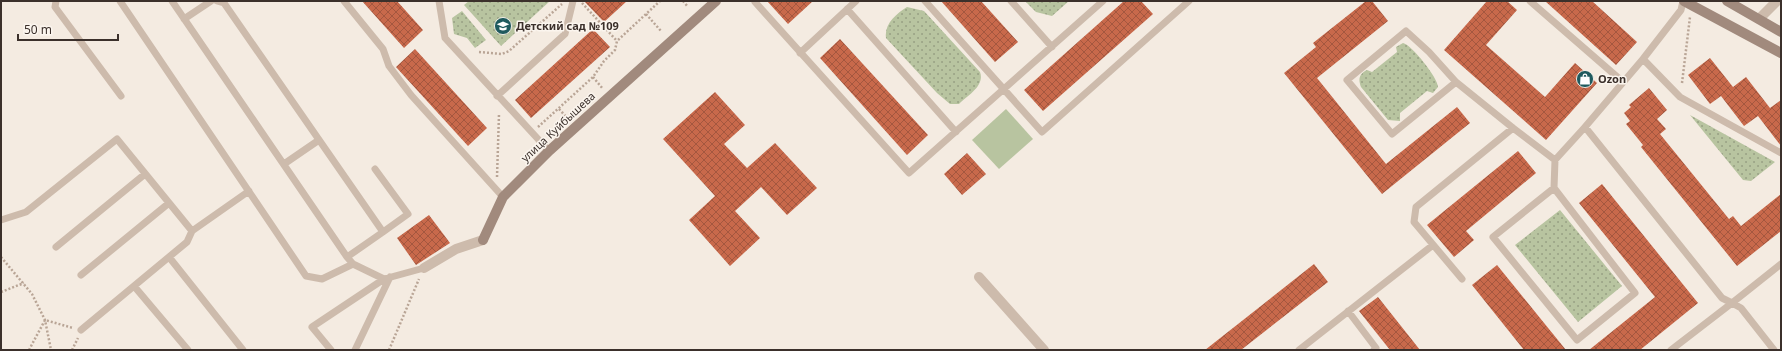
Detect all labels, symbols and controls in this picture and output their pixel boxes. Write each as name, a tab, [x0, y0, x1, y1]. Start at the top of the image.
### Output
scale bar	[18, 16, 118, 42]
school or university icon: Детский сад №109	[493, 16, 513, 36]
place label: Детский сад №109	[516, 18, 619, 33]
text: 50 m	[24, 21, 52, 38]
shop icon: Ozon	[1575, 69, 1595, 89]
place label: Ozon	[1598, 71, 1626, 86]
street label: улица Куйбышева	[517, 88, 598, 165]

